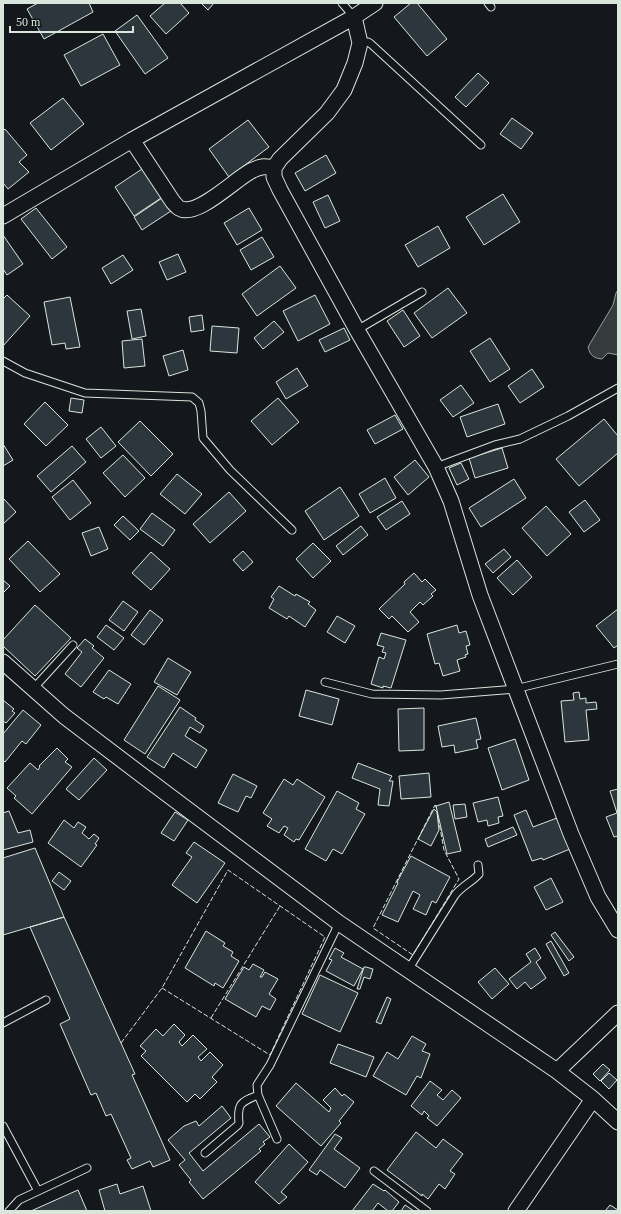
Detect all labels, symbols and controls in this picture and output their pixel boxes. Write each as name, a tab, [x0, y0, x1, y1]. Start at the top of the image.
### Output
scale bar	[10, 8, 133, 34]
text: 50 m	[16, 15, 41, 29]

